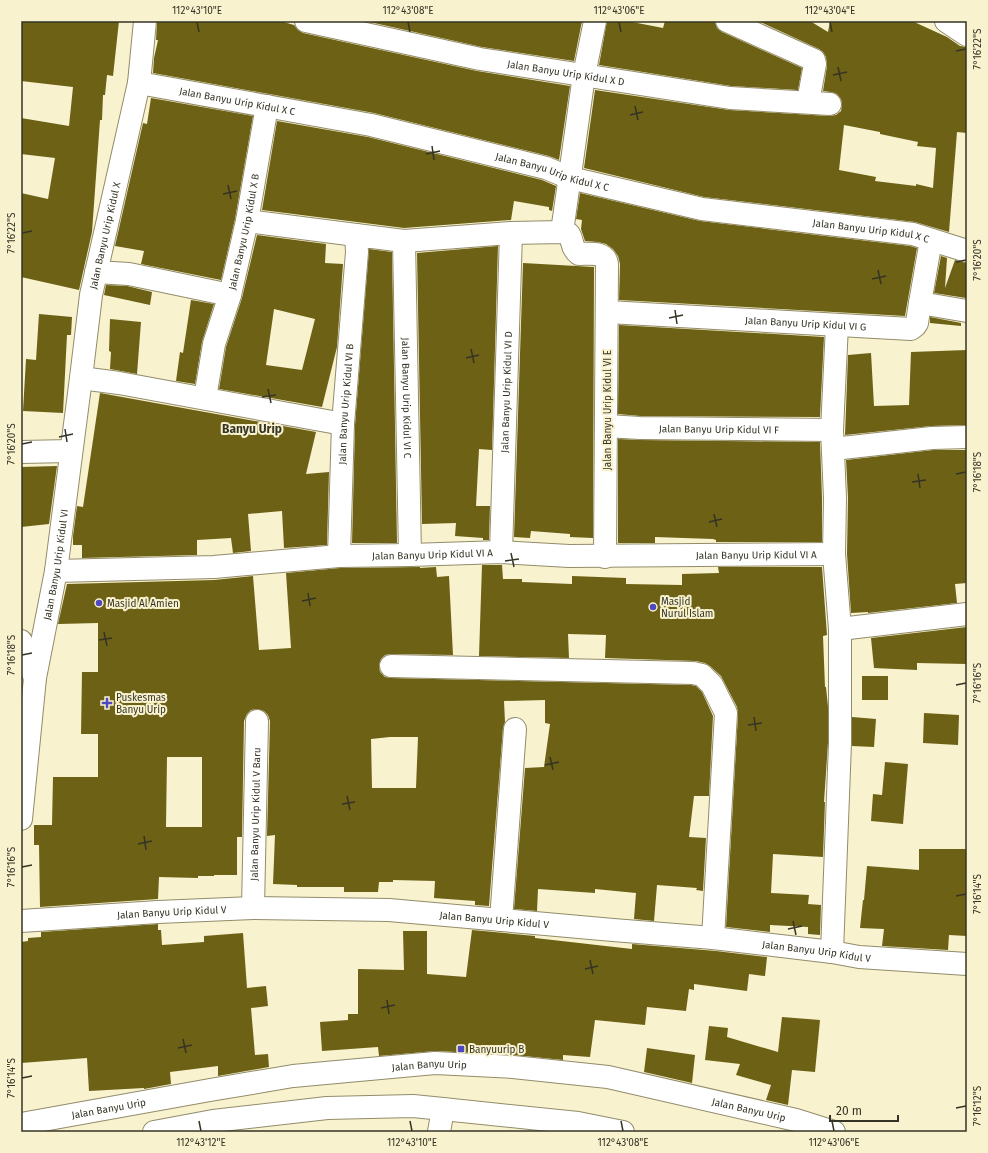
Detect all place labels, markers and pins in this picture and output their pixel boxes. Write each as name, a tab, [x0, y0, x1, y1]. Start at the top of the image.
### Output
place label: Masjid Nurul Islam	[661, 596, 713, 620]
marker: Masjid Al Amien	[94, 598, 104, 608]
place label: Masjid Al Amien	[107, 598, 179, 610]
marker: Masjid Nurul Islam	[648, 602, 658, 612]
place label: Puskesmas Banyu Urip	[116, 692, 166, 716]
marker: Puskesmas Banyu Urip	[101, 697, 113, 709]
marker: Banyuurip B	[456, 1044, 466, 1054]
place label: Banyuurip B	[469, 1044, 524, 1056]

